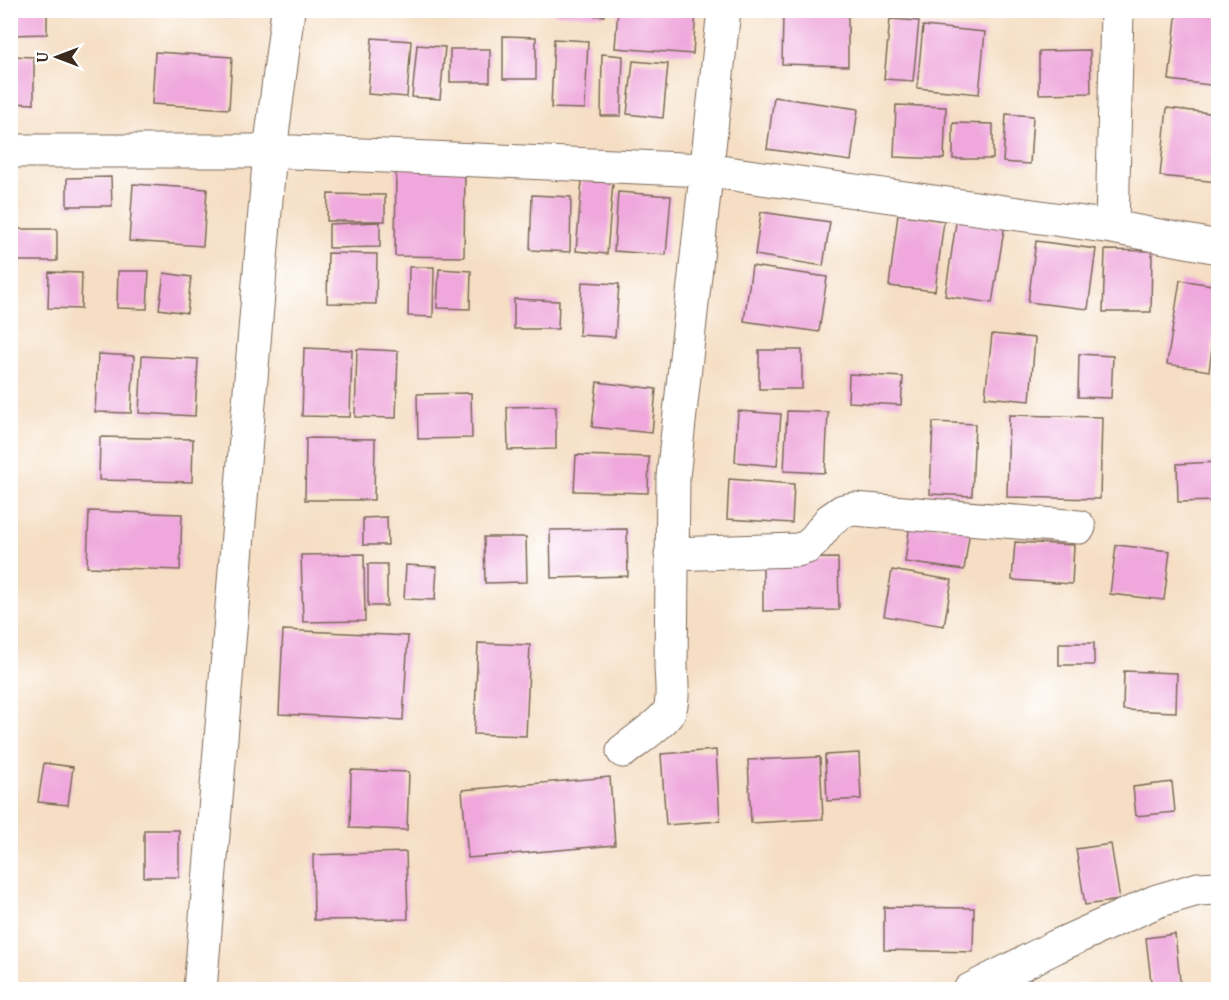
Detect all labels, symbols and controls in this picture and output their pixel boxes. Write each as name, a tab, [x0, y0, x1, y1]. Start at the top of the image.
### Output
north arrow	[27, 27, 87, 87]
text: U	[30, 51, 54, 62]

